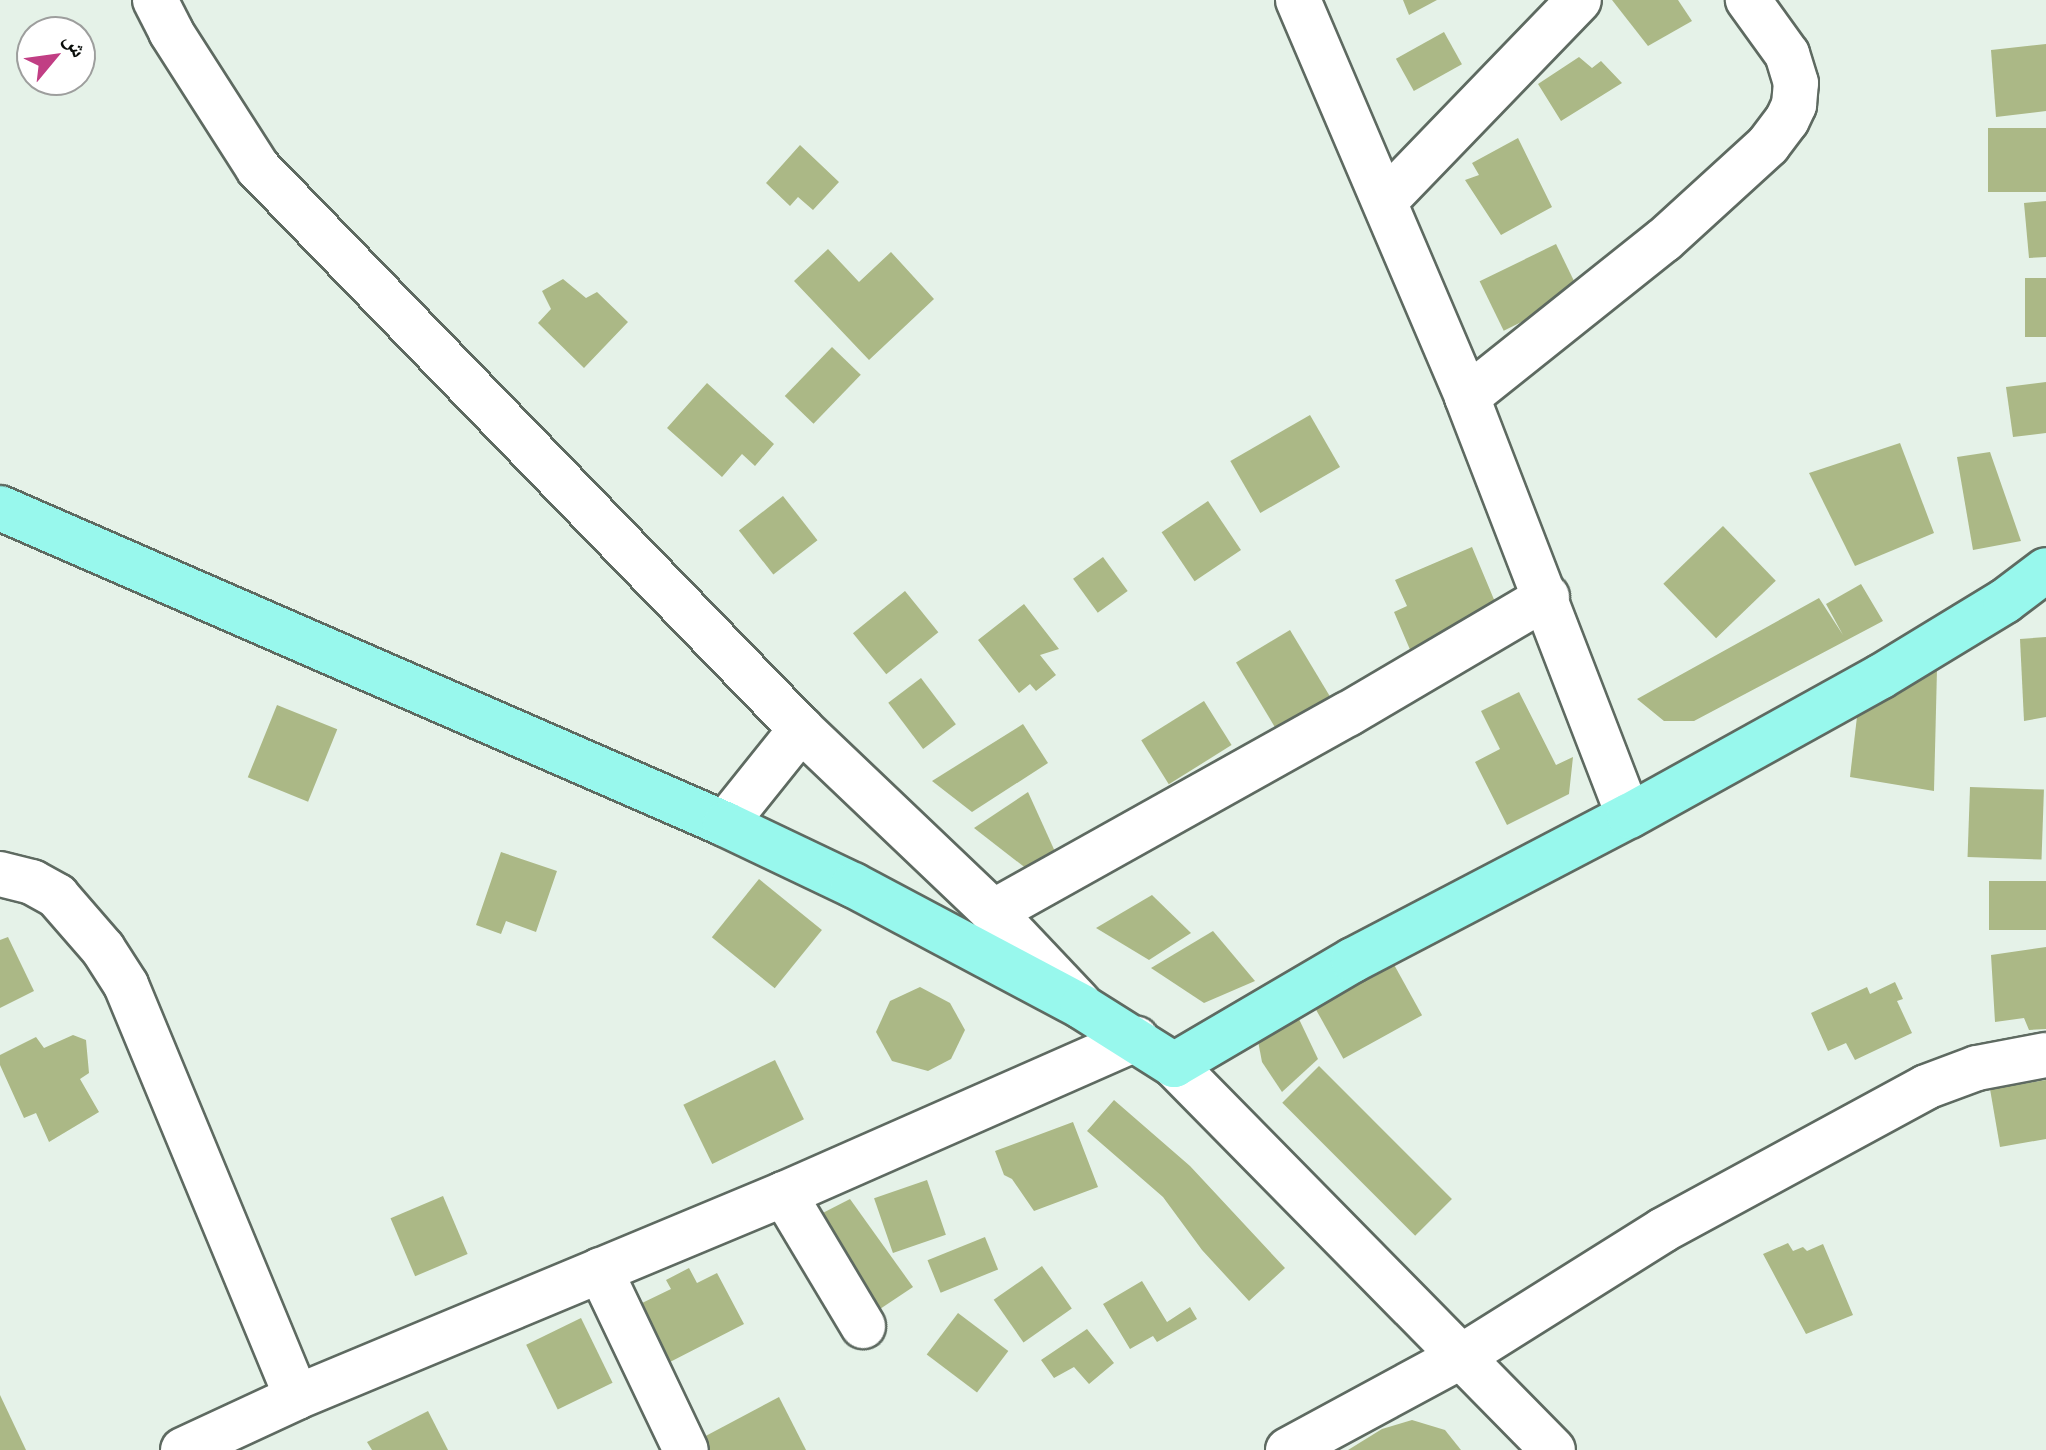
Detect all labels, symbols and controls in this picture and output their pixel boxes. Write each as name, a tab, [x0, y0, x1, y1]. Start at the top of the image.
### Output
north arrow	[16, 16, 96, 96]
text: ش	[58, 28, 93, 62]

